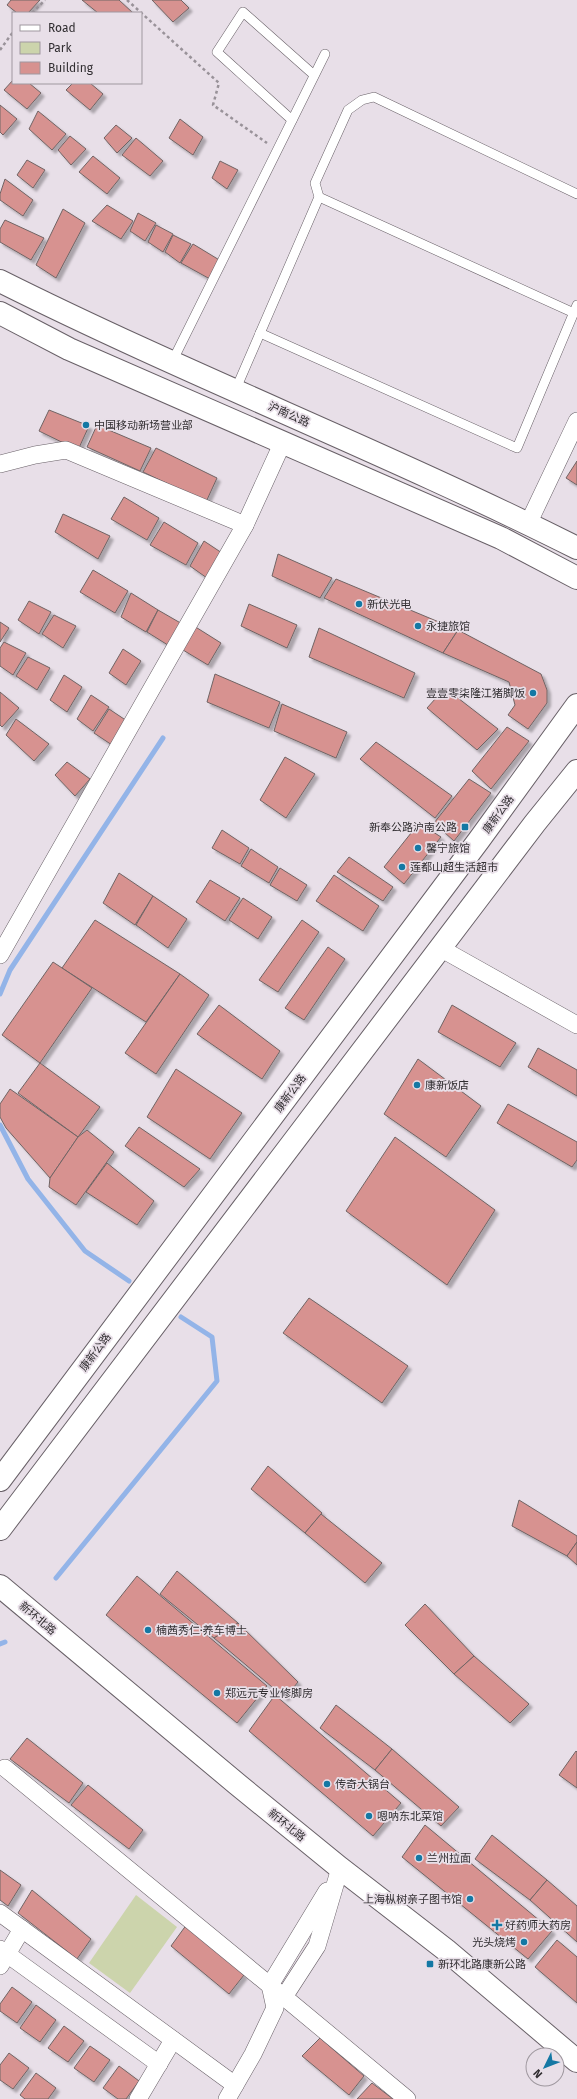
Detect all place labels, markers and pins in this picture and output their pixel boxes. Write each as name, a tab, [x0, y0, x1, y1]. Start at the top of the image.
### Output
place label: 中国移动新场营业部	[94, 419, 193, 432]
marker: 中国移动新场营业部	[81, 420, 91, 430]
place label: 新伏光电	[367, 598, 411, 611]
marker: 新伏光电	[354, 599, 364, 609]
place label: 永捷旅馆	[426, 620, 470, 633]
marker: 永捷旅馆	[413, 621, 423, 631]
place label: 壹壹零柒隆江猪脚饭	[426, 687, 525, 700]
marker: 壹壹零柒隆江猪脚饭	[528, 688, 538, 698]
place label: 新奉公路沪南公路	[369, 821, 457, 834]
marker: 新奉公路沪南公路	[460, 822, 470, 832]
place label: 馨宁旅馆	[426, 842, 470, 855]
marker: 馨宁旅馆	[413, 843, 423, 853]
place label: 莲都山超生活超市	[410, 861, 498, 874]
marker: 莲都山超生活超市	[397, 862, 407, 872]
place label: 康新饭店	[425, 1079, 469, 1092]
marker: 康新饭店	[412, 1080, 422, 1090]
place label: 楠茜秀仁·养车博士	[156, 1624, 247, 1637]
marker: 楠茜秀仁·养车博士	[143, 1625, 153, 1635]
place label: 郑远元专业修脚房	[225, 1687, 313, 1700]
marker: 郑远元专业修脚房	[212, 1688, 222, 1698]
place label: 传奇大锅台	[335, 1778, 390, 1791]
marker: 传奇大锅台	[322, 1779, 332, 1789]
place label: 嗯呐东北菜馆	[377, 1810, 443, 1823]
marker: 嗯呐东北菜馆	[364, 1811, 374, 1821]
place label: 兰州拉面	[427, 1852, 471, 1865]
marker: 兰州拉面	[414, 1853, 424, 1863]
place label: 上海枞树亲子图书馆	[363, 1893, 462, 1906]
marker: 上海枞树亲子图书馆	[465, 1894, 475, 1904]
place label: 好药师大药房	[505, 1919, 571, 1932]
marker: 好药师大药房	[492, 1920, 502, 1930]
place label: 光头烧烤	[472, 1936, 516, 1949]
marker: 光头烧烤	[519, 1937, 529, 1947]
place label: 新环北路康新公路	[438, 1958, 526, 1971]
marker: 新环北路康新公路	[425, 1959, 435, 1969]

